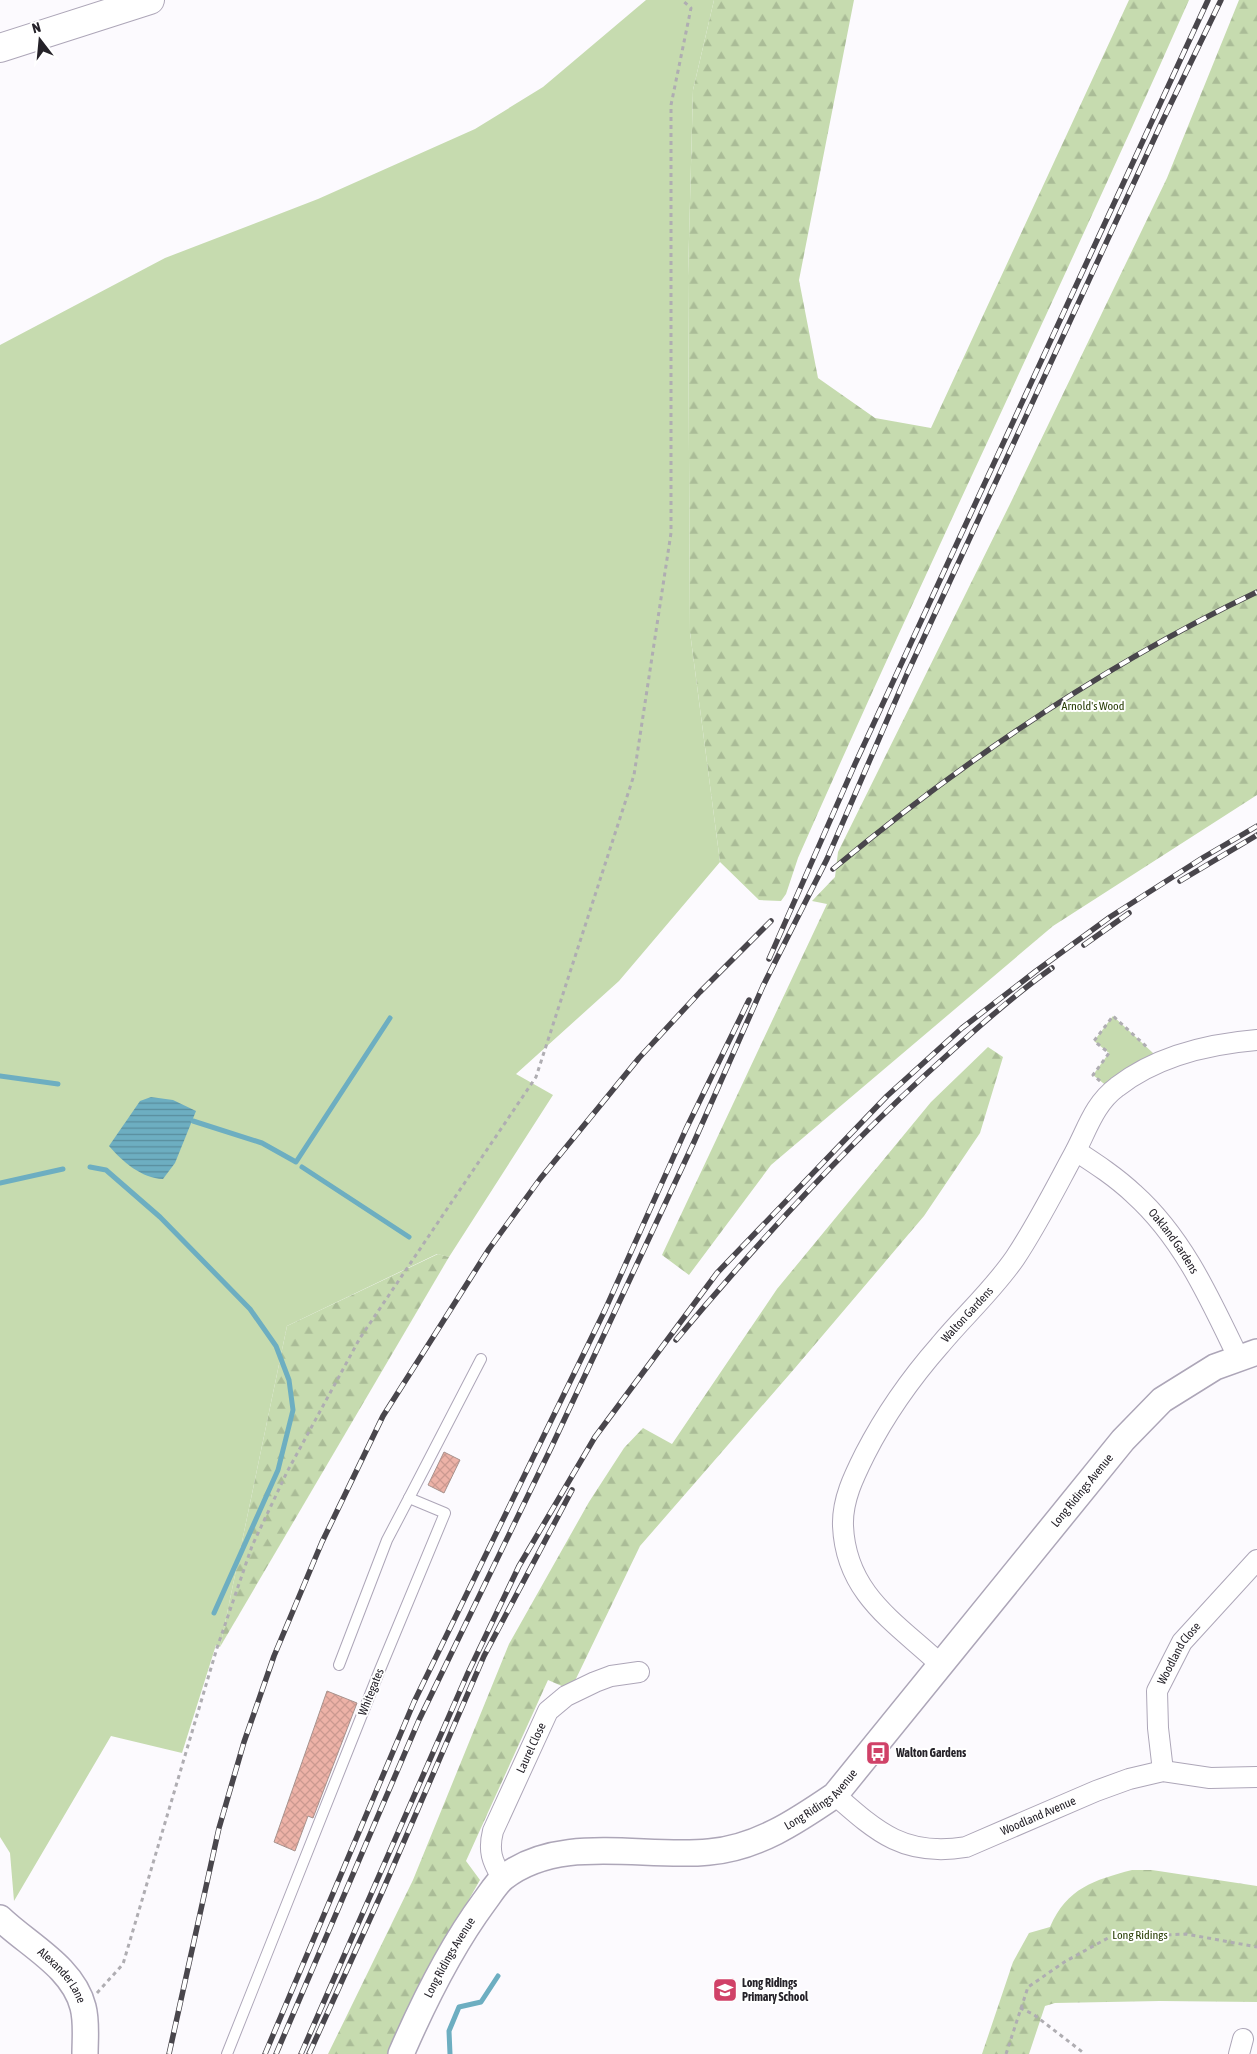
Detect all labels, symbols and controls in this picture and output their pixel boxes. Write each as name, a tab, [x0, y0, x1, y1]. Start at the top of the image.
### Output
north arrow	[15, 15, 65, 65]
text: N	[30, 19, 43, 36]
park label: Arnold's Wood	[1062, 699, 1124, 713]
street label: Oakland Gardens	[1145, 1206, 1201, 1276]
street label: Walton Gardens	[938, 1284, 996, 1345]
street label: Long Ridings Avenue	[1048, 1451, 1116, 1530]
street label: Woodland Close	[1154, 1619, 1204, 1687]
street label: Whitegates	[355, 1666, 387, 1718]
street label: Laurel Close	[514, 1720, 549, 1775]
bus stop icon: Walton Gardens	[865, 1740, 891, 1766]
place label: Walton Gardens	[895, 1746, 967, 1760]
street label: Long Ridings Avenue	[782, 1766, 860, 1833]
street label: Woodland Avenue	[998, 1794, 1078, 1838]
street label: Long Ridings Avenue	[421, 1915, 478, 2000]
park label: Long Ridings	[1112, 1928, 1168, 1942]
street label: Alexander Lane	[35, 1945, 88, 2005]
place label: Long Ridings Primary School	[742, 1976, 809, 2004]
school or university icon: Long Ridings Primary School	[712, 1977, 738, 2003]

